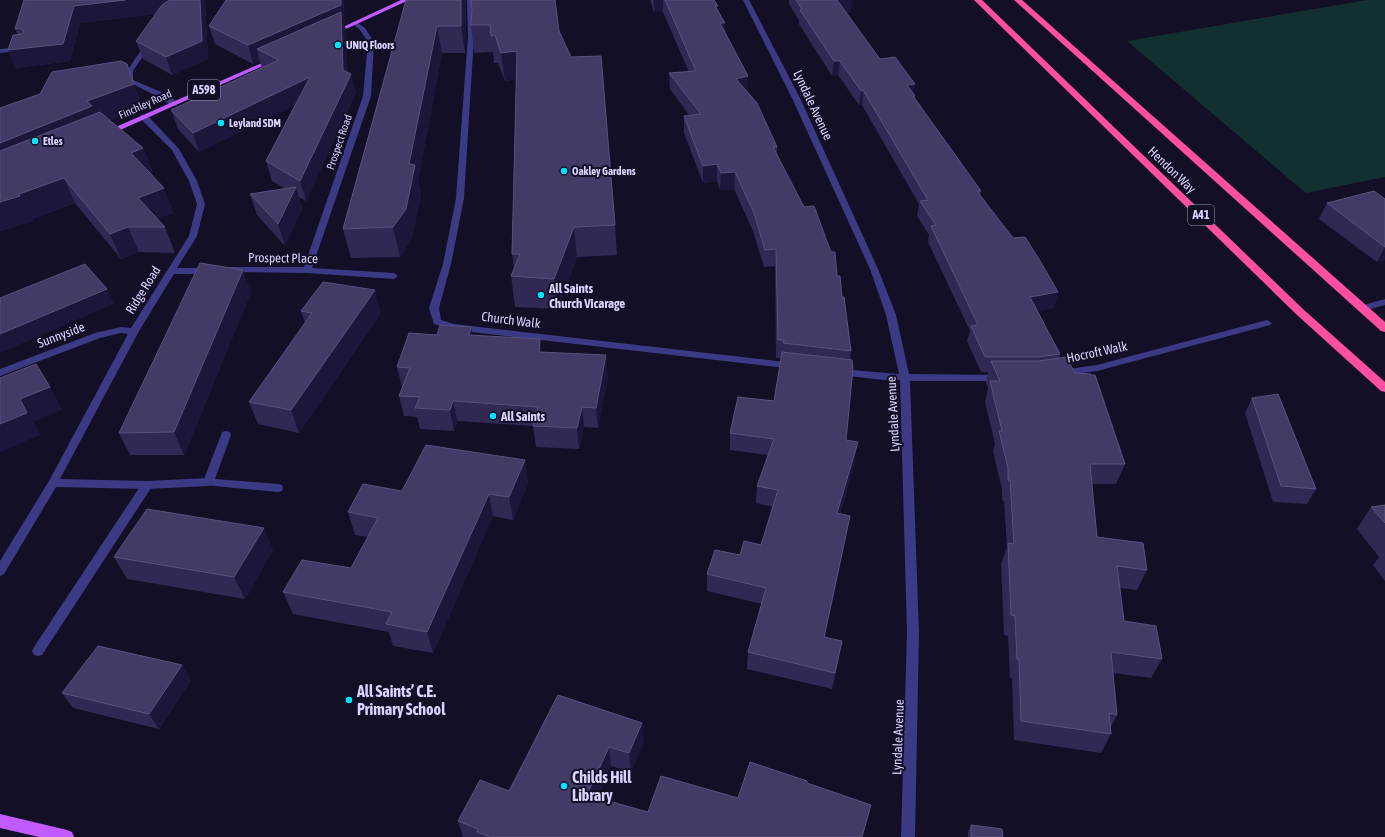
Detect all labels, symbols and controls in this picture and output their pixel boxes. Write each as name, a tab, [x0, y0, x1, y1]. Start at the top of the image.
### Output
place label: UNIQ Floors	[346, 39, 395, 51]
marker: UNIQ Floors	[333, 40, 343, 50]
street label: Lyndale Avenue	[790, 68, 836, 142]
road number: A598	[188, 80, 220, 100]
street label: Finchley Road	[117, 87, 173, 121]
street label: Prospect Road	[324, 113, 354, 171]
place label: Leyland SDM	[229, 117, 281, 129]
marker: Leyland SDM	[216, 118, 226, 128]
place label: Etles	[43, 135, 63, 147]
marker: Etles	[30, 136, 40, 146]
street label: Hendon Way	[1145, 144, 1199, 197]
place label: Oakley Gardens	[572, 165, 636, 177]
marker: Oakley Gardens	[559, 166, 569, 176]
road number: A41	[1188, 205, 1214, 225]
street label: Prospect Place	[248, 250, 318, 266]
street label: Ridge Road	[122, 263, 164, 317]
place label: All Saints Church Vicarage	[548, 281, 625, 311]
marker: All Saints Church Vicarage	[536, 290, 546, 300]
street label: Church Walk	[481, 309, 542, 331]
street label: Sunnyside	[35, 319, 87, 351]
street label: Hocroft Walk	[1065, 338, 1129, 366]
street label: Lyndale Avenue	[884, 376, 902, 452]
place label: All Saints	[500, 409, 546, 424]
marker: All Saints	[488, 411, 498, 421]
place label: All Saints’ C.E. Primary School	[356, 682, 446, 718]
marker: All Saints’ C.E. Primary School	[344, 695, 354, 705]
street label: Lyndale Avenue	[889, 699, 907, 775]
place label: Childs Hill Library	[572, 768, 632, 804]
marker: Childs Hill Library	[559, 781, 569, 791]

